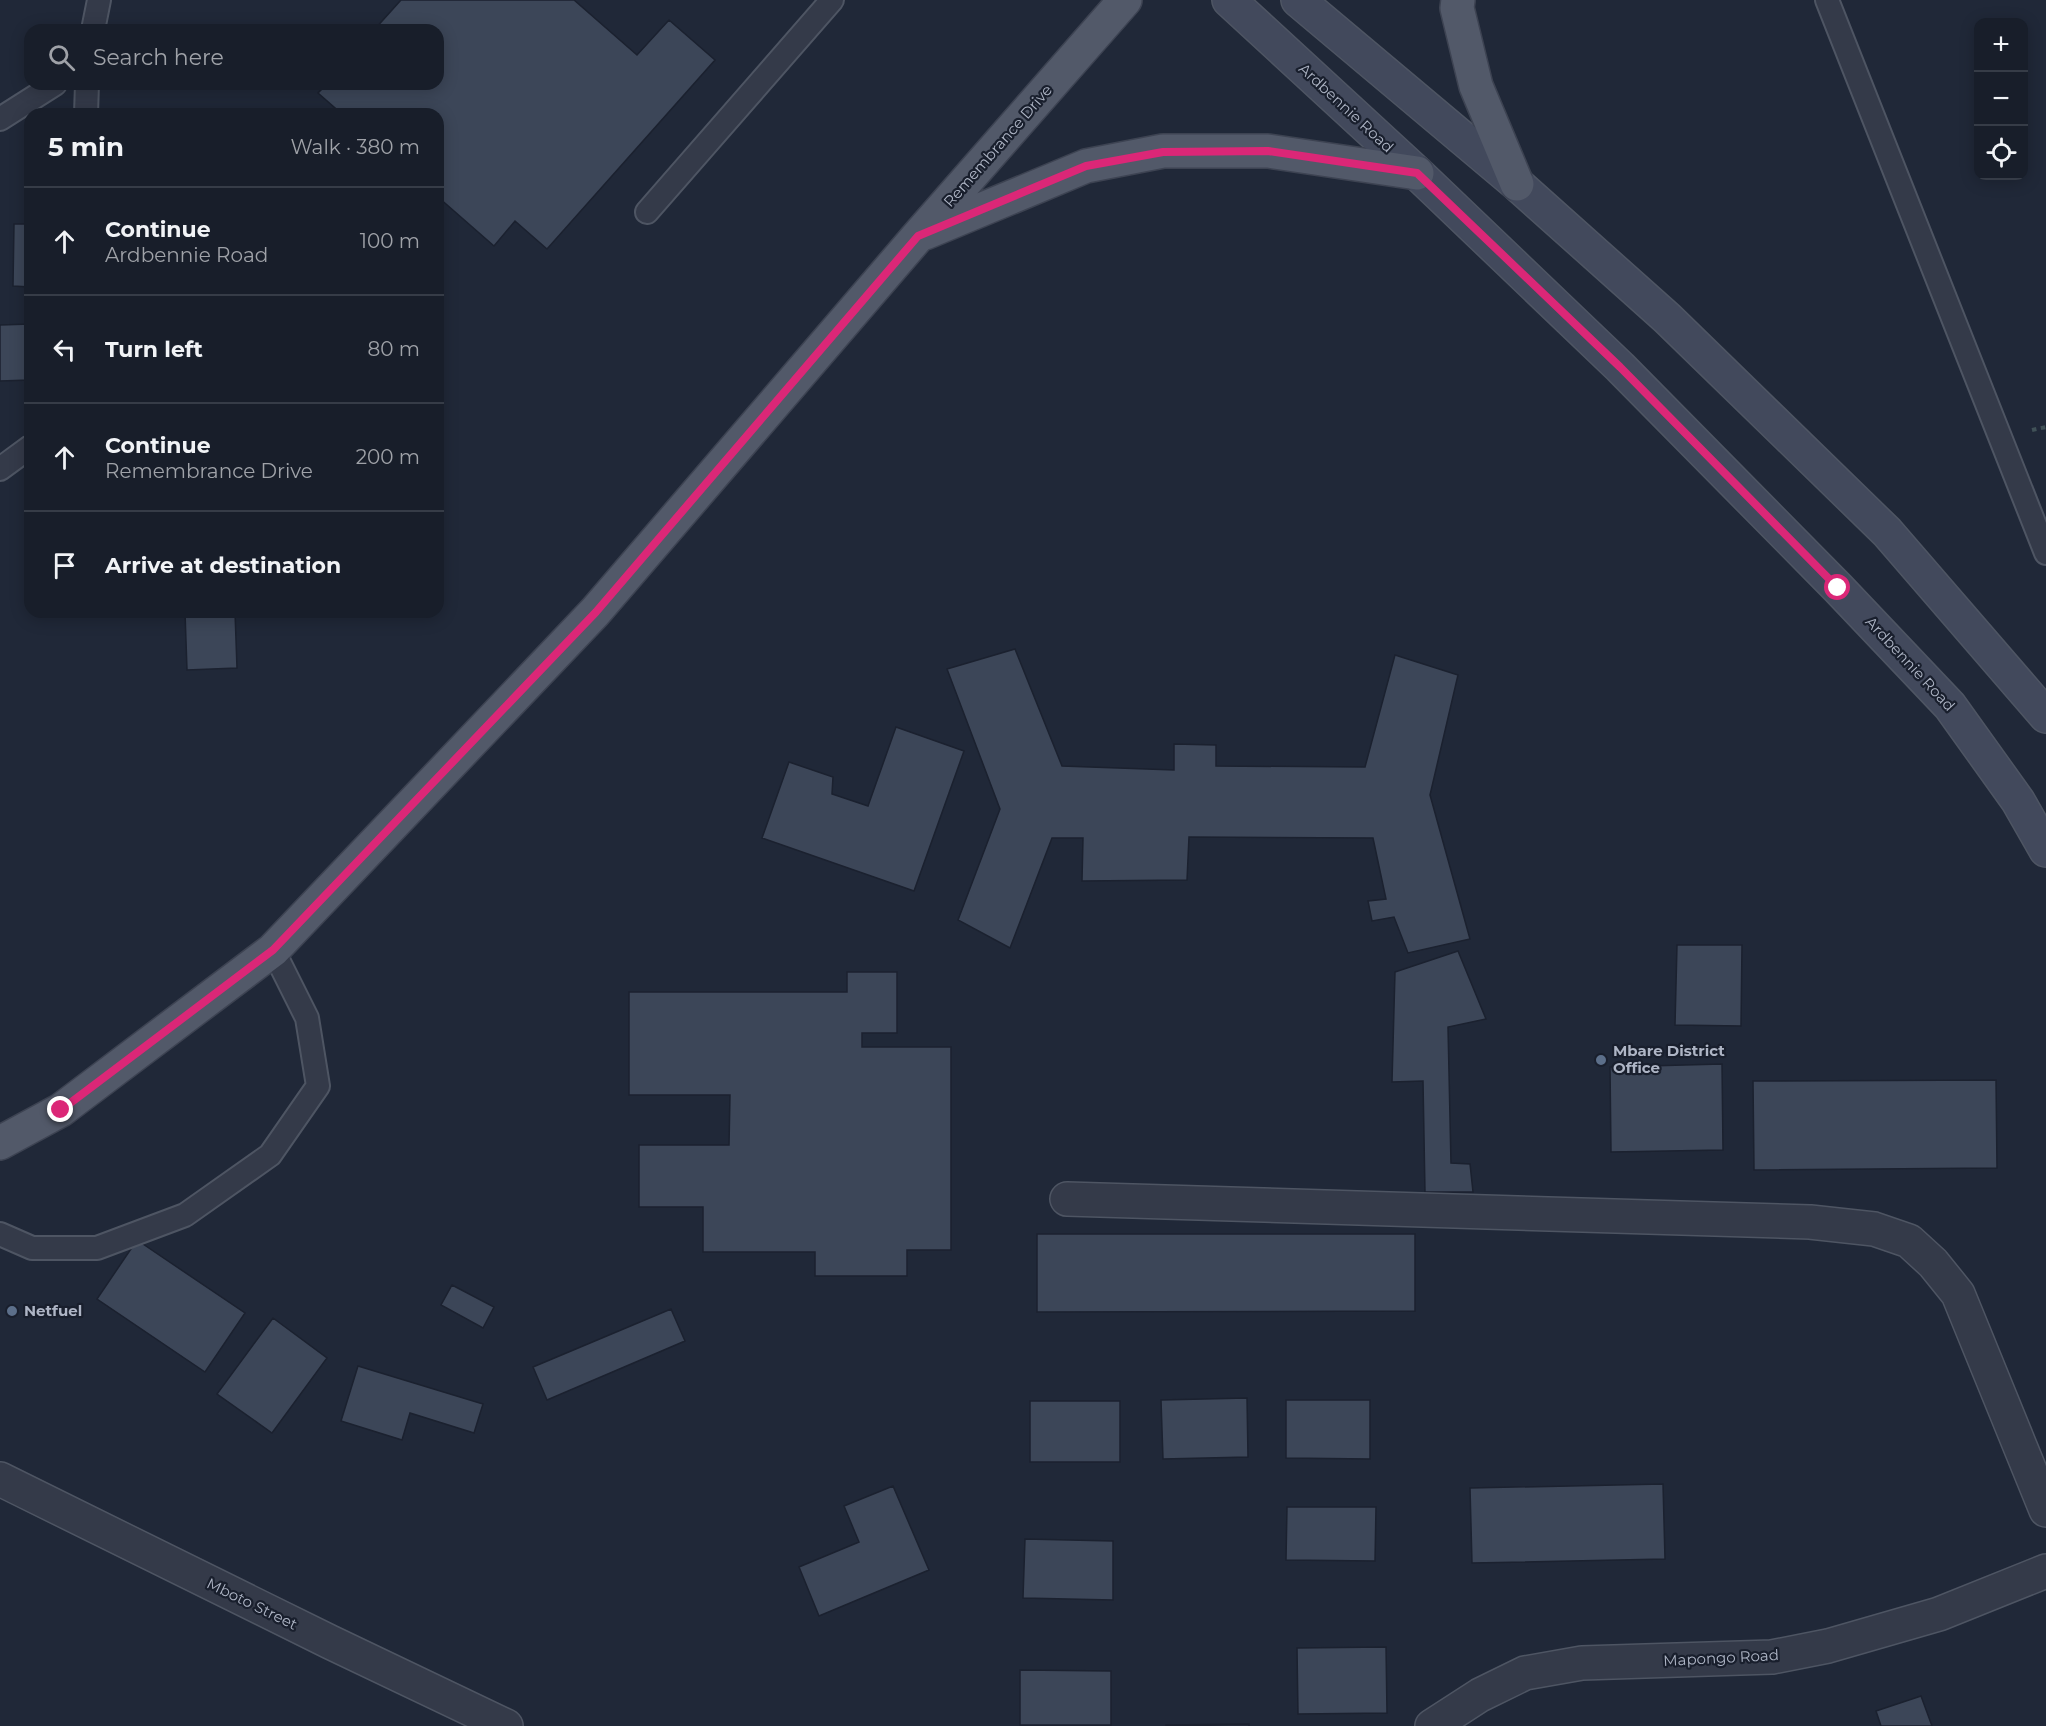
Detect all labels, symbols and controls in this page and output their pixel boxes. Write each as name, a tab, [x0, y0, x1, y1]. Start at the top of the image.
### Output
map controls	[1974, 18, 2028, 180]
button: +	[1974, 18, 2028, 72]
search box	[24, 24, 444, 90]
icon: search	[45, 41, 78, 74]
text: Search here	[93, 44, 224, 71]
street label: Ardbennie Road	[1295, 59, 1398, 156]
button: −	[1974, 72, 2028, 126]
street label: Remembrance Drive	[939, 81, 1056, 211]
button: locate	[1974, 126, 2028, 180]
text: 5 min	[48, 131, 124, 163]
text: Walk · 380 m	[290, 135, 420, 159]
text: Continue	[105, 216, 211, 243]
icon: ahead	[48, 225, 81, 258]
text: 100 m	[360, 229, 420, 253]
text: Ardbennie Road	[105, 243, 268, 267]
icon: left	[48, 333, 81, 366]
text: Turn left	[105, 336, 203, 363]
text: 80 m	[368, 337, 420, 361]
text: Continue	[105, 432, 211, 459]
icon: ahead	[48, 441, 81, 474]
text: 200 m	[356, 445, 420, 469]
text: Remembrance Drive	[105, 459, 313, 483]
icon: arrive	[48, 549, 81, 582]
text: Arrive at destination	[105, 552, 341, 579]
route start	[1824, 574, 1850, 600]
street label: Ardbennie Road	[1862, 612, 1959, 715]
place label: Mbare District Office	[1613, 1041, 1725, 1077]
marker: Mbare District Office	[1594, 1053, 1608, 1067]
route end	[47, 1096, 73, 1122]
place label: Netfuel	[24, 1301, 82, 1320]
marker: Netfuel	[5, 1304, 19, 1318]
street label: Mboto Street	[204, 1573, 301, 1634]
street label: Mapongo Road	[1663, 1645, 1779, 1670]

